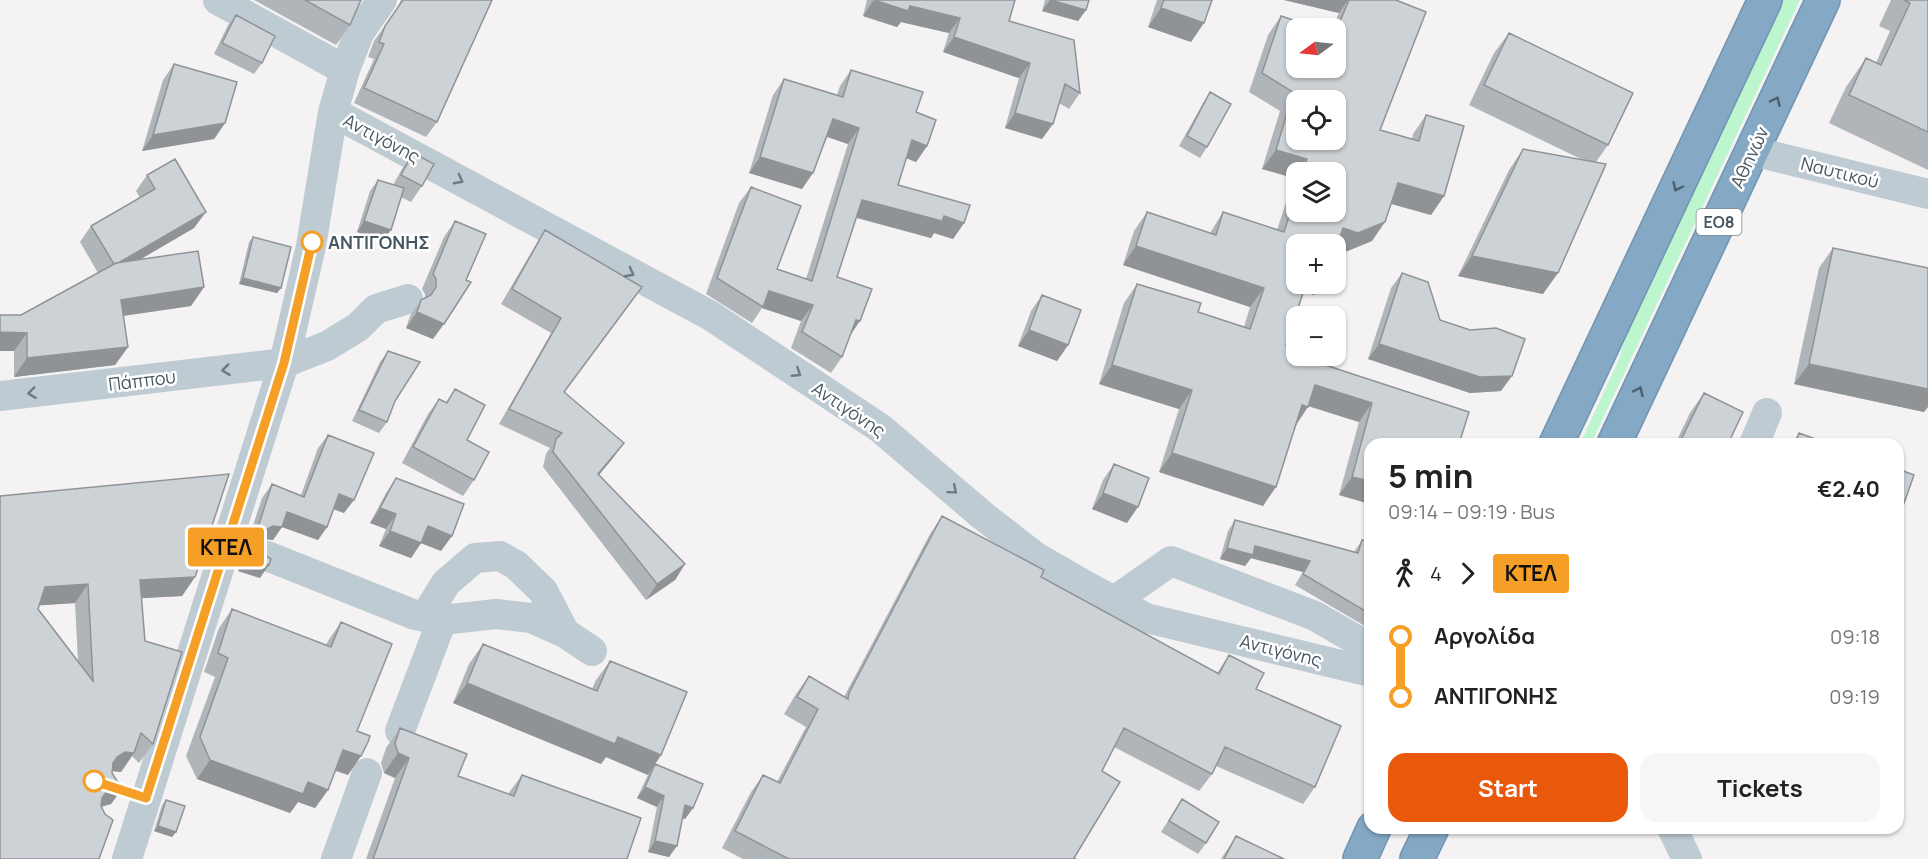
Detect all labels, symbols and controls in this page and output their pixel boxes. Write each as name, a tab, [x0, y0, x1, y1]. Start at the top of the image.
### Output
north arrow	[1286, 18, 1346, 78]
map controls	[1286, 18, 1346, 366]
button: locate	[1286, 90, 1346, 150]
one-way arrow	[1768, 96, 1780, 107]
street label: Αντιγόνης	[339, 108, 425, 168]
street label: Αθηνών	[1724, 122, 1774, 192]
street label: Ναυτικού	[1799, 151, 1881, 193]
button: layers	[1286, 162, 1346, 222]
one-way arrow	[453, 173, 463, 184]
one-way arrow	[1673, 181, 1685, 192]
road number: ΕΟ8	[1696, 209, 1742, 235]
place label: ΑΝΤΙΓΟΝΗΣ	[328, 230, 430, 254]
marker: ΑΝΤΙΓΟΝΗΣ	[301, 231, 323, 253]
button: +	[1286, 234, 1346, 294]
one-way arrow	[624, 266, 635, 277]
button: −	[1286, 306, 1346, 366]
one-way arrow	[221, 363, 230, 376]
street label: Πάππου	[107, 364, 177, 396]
one-way arrow	[791, 366, 801, 378]
street label: Αντιγόνης	[808, 376, 890, 442]
one-way arrow	[28, 386, 37, 398]
one-way arrow	[1631, 387, 1643, 398]
text: 5 min	[1388, 453, 1474, 498]
text: €2.40	[1817, 474, 1880, 504]
one-way arrow	[946, 483, 957, 494]
text: 09:14 – 09:19 · Bus	[1388, 498, 1555, 525]
line badge: ΚΤΕΛ	[184, 528, 268, 566]
text: ΚΤΕΛ	[200, 533, 252, 561]
icon: walk	[1388, 557, 1421, 590]
icon: forward	[1451, 557, 1484, 590]
text: ΚΤΕΛ	[1505, 559, 1557, 587]
text: 4	[1430, 560, 1442, 587]
text: Αργολίδα	[1434, 621, 1535, 651]
text: 09:18	[1830, 623, 1880, 650]
street label: Αντιγόνης	[1238, 628, 1324, 672]
text: ΑΝΤΙΓΟΝΗΣ	[1434, 681, 1558, 711]
text: 09:19	[1829, 683, 1880, 710]
button: Start	[1388, 753, 1628, 822]
button: Tickets	[1640, 753, 1880, 822]
unlabelled marker	[83, 770, 105, 792]

